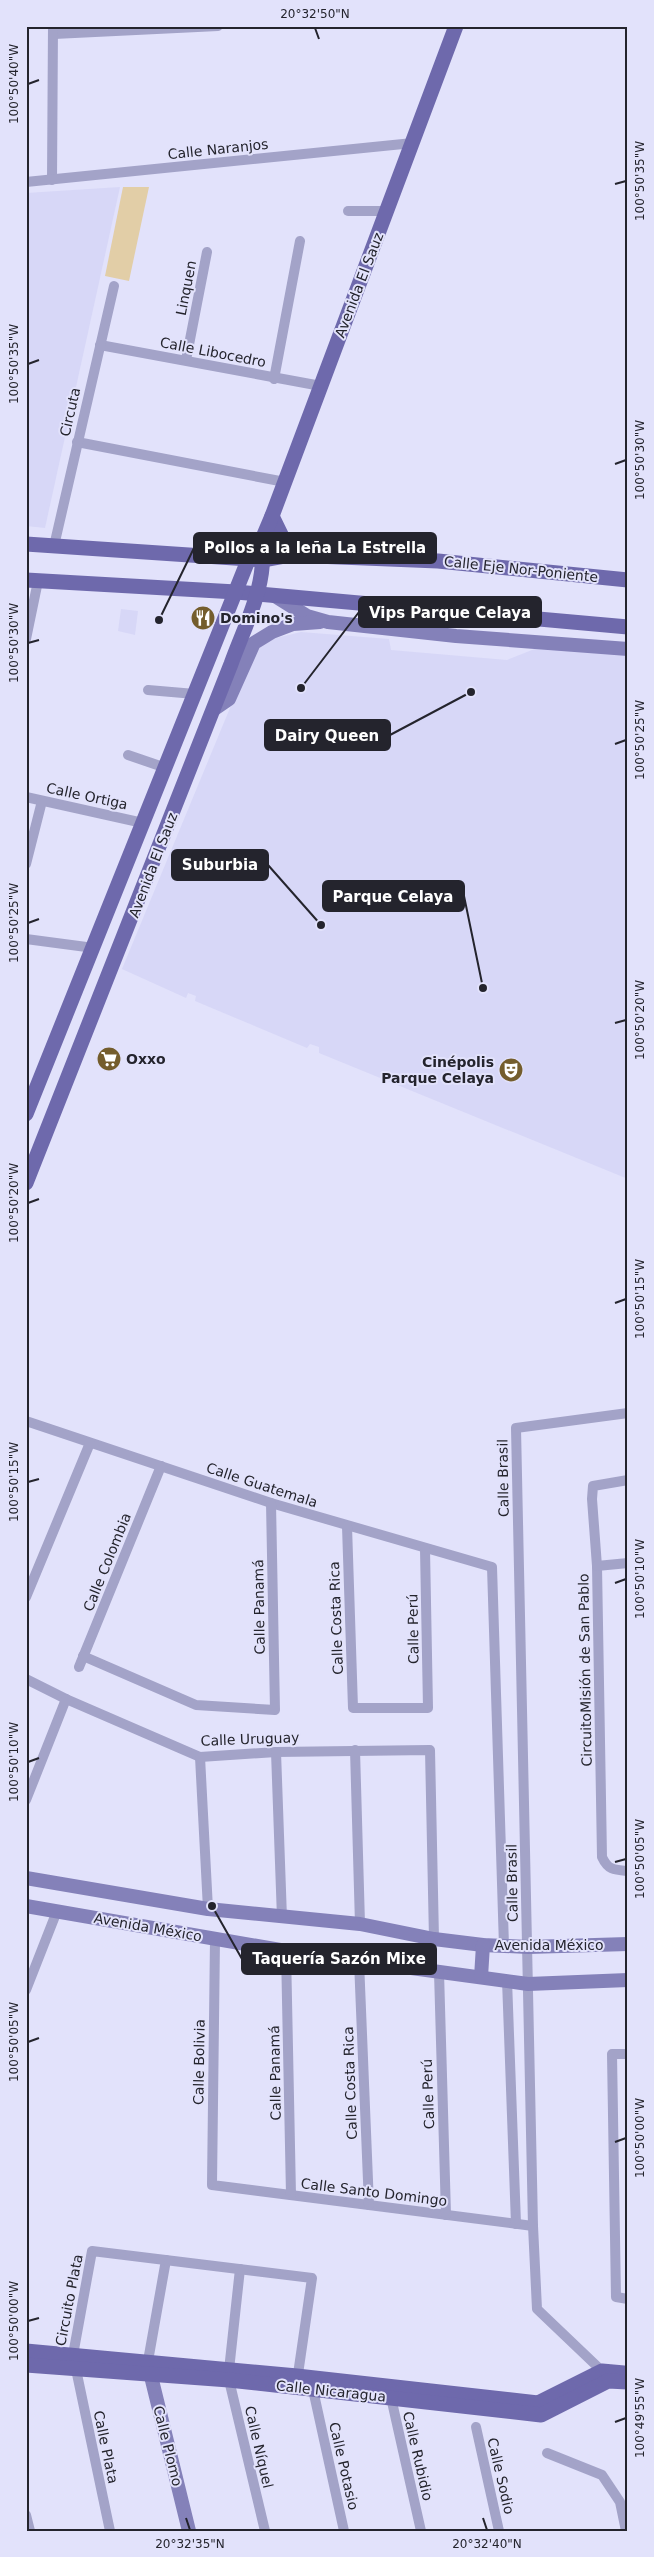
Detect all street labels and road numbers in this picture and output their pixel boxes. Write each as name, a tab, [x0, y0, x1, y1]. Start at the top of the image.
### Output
street label: Calle Naranjos	[167, 136, 269, 162]
street label: Avenida El Sauz	[332, 230, 386, 340]
street label: Linquen	[173, 259, 199, 317]
street label: Calle Libocedro	[159, 334, 267, 370]
street label: Circuta	[57, 386, 83, 438]
street label: Calle Eje Nor-Poniente	[443, 553, 599, 585]
street label: Calle Ortiga	[45, 780, 129, 812]
street label: Avenida El Sauz	[126, 810, 180, 920]
street label: Calle Brasil	[494, 1439, 512, 1517]
street label: Calle Guatemala	[204, 1459, 320, 1511]
street label: Calle Colombia	[80, 1510, 134, 1614]
street label: Calle Panamá	[250, 1559, 268, 1655]
street label: Calle Costa Rica	[326, 1561, 346, 1675]
street label: CircuitoMisión de San Pablo	[575, 1573, 595, 1767]
street label: Calle Perú	[404, 1594, 422, 1664]
street label: Calle Uruguay	[200, 1729, 300, 1749]
street label: Calle Brasil	[503, 1844, 521, 1922]
street label: Avenida México	[93, 1910, 203, 1944]
street label: Avenida México	[494, 1937, 604, 1953]
street label: Calle Bolivia	[190, 2019, 208, 2105]
street label: Calle Panamá	[266, 2025, 284, 2121]
street label: Calle Costa Rica	[340, 2026, 360, 2140]
street label: Calle Perú	[419, 2059, 437, 2129]
street label: Calle Santo Domingo	[300, 2175, 448, 2209]
street label: Circuito Plata	[52, 2253, 86, 2347]
street label: Calle Nicaragua	[275, 2377, 387, 2405]
street label: Calle Plomo	[150, 2404, 186, 2488]
street label: Calle Níquel	[242, 2404, 276, 2490]
street label: Calle Plata	[90, 2409, 122, 2485]
street label: Calle Rubidio	[400, 2410, 436, 2502]
street label: Calle Potasio	[326, 2421, 362, 2511]
street label: Calle Sodio	[484, 2436, 518, 2516]

